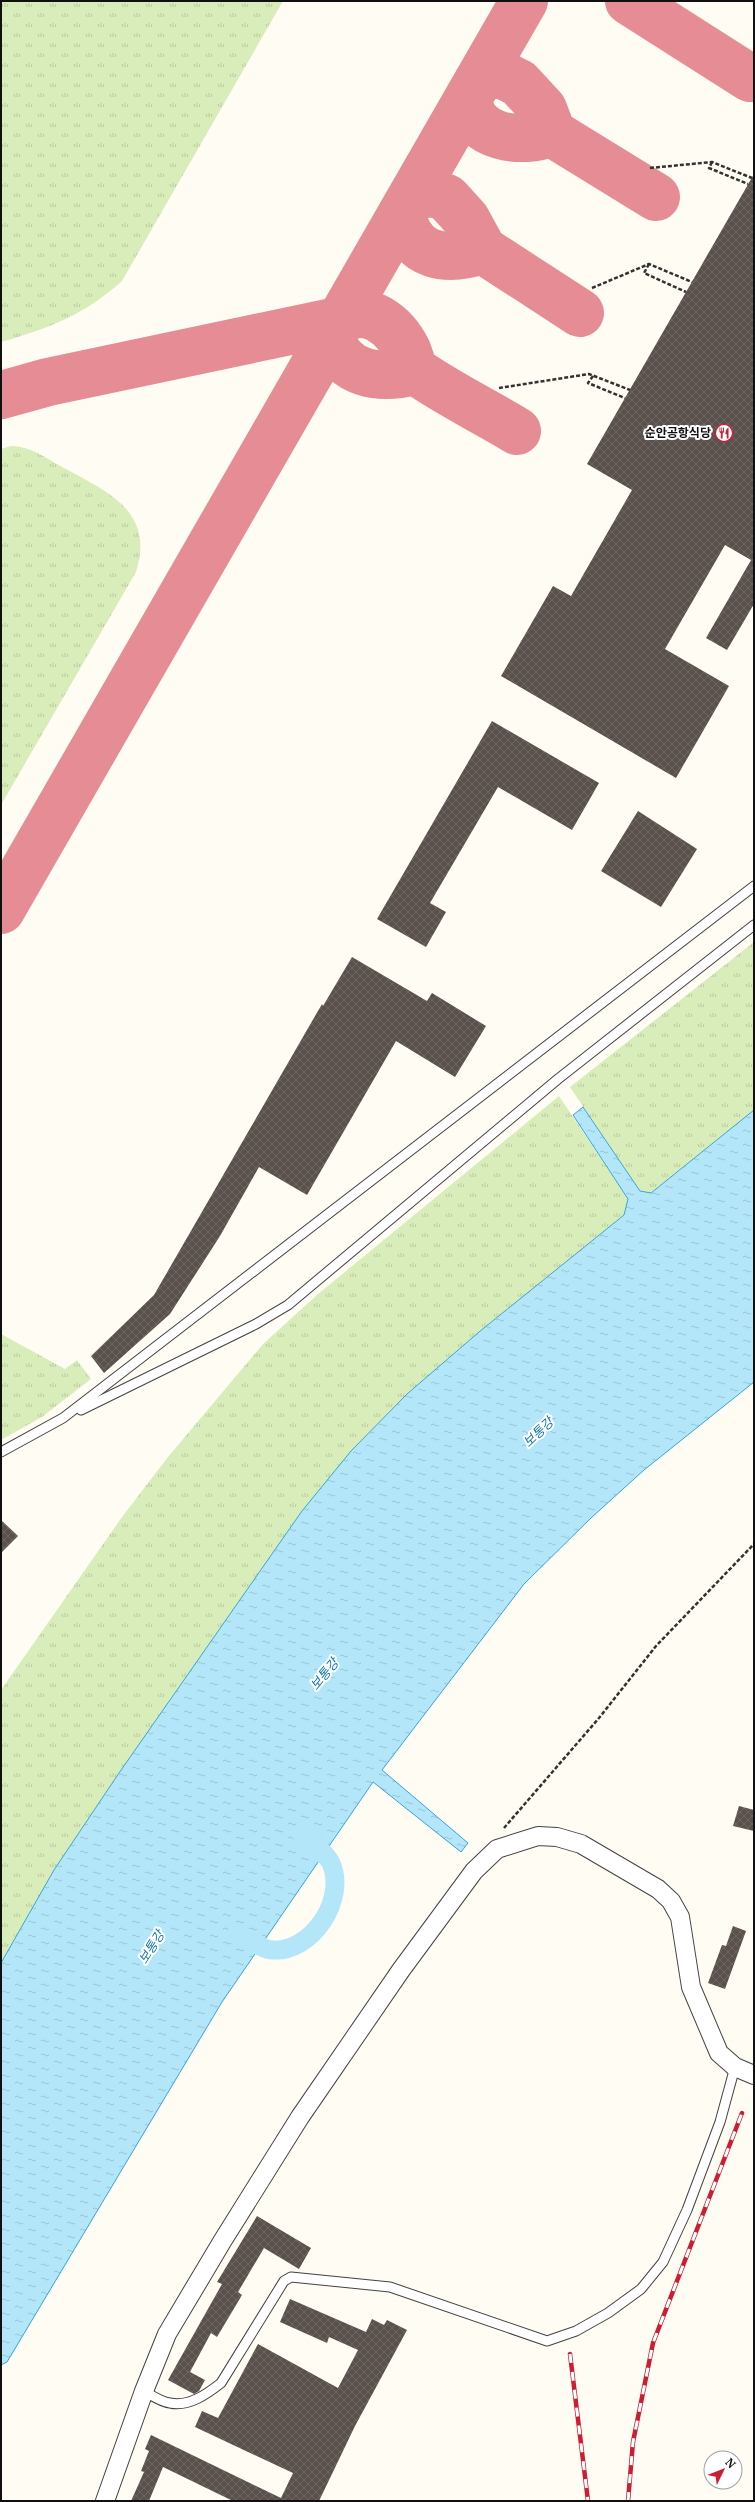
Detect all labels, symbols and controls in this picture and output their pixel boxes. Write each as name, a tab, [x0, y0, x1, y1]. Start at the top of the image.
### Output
restaurant icon: 순안공항식당	[714, 423, 734, 443]
place label: 순안공항식당	[645, 425, 711, 440]
water label: 보통강	[520, 1412, 559, 1451]
water label: 보통강	[306, 1653, 344, 1694]
water label: 보통강	[135, 1926, 169, 1967]
north arrow	[703, 2450, 743, 2490]
text: N	[722, 2455, 739, 2471]

